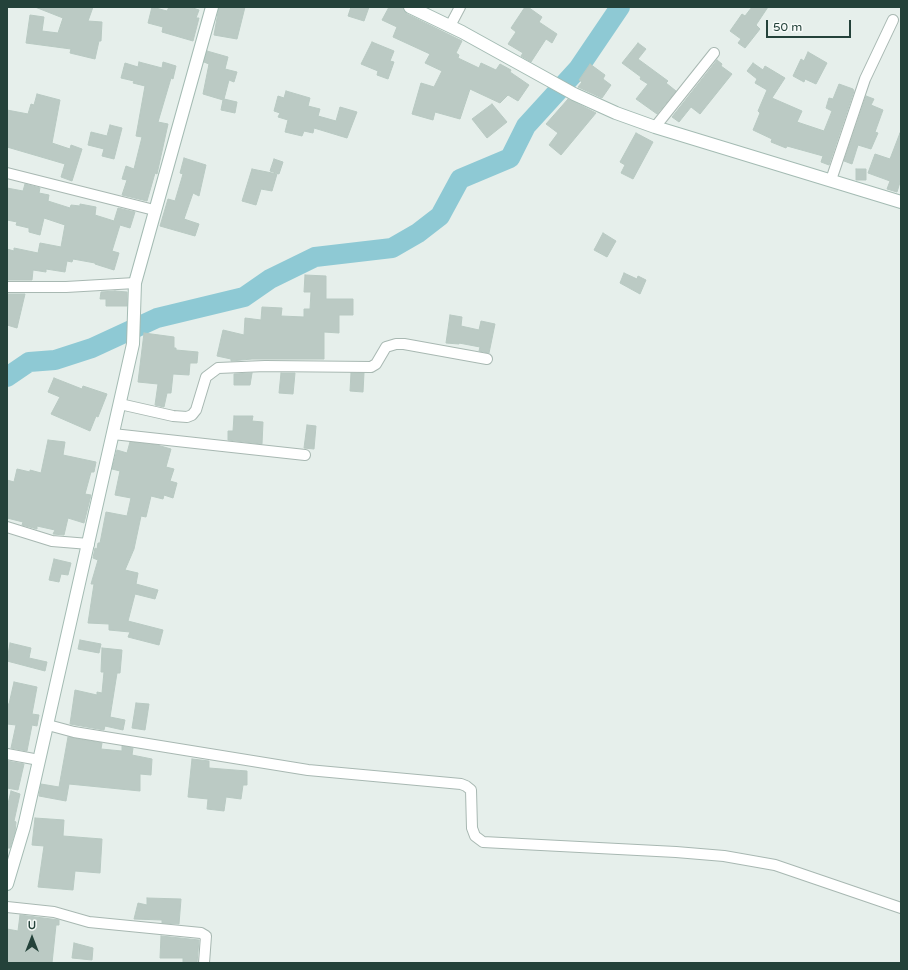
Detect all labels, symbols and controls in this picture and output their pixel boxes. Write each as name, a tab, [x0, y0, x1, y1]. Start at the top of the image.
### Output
scale bar	[768, 12, 853, 38]
text: 50 m	[773, 20, 802, 34]
north arrow	[12, 918, 52, 958]
text: U	[28, 919, 36, 932]

